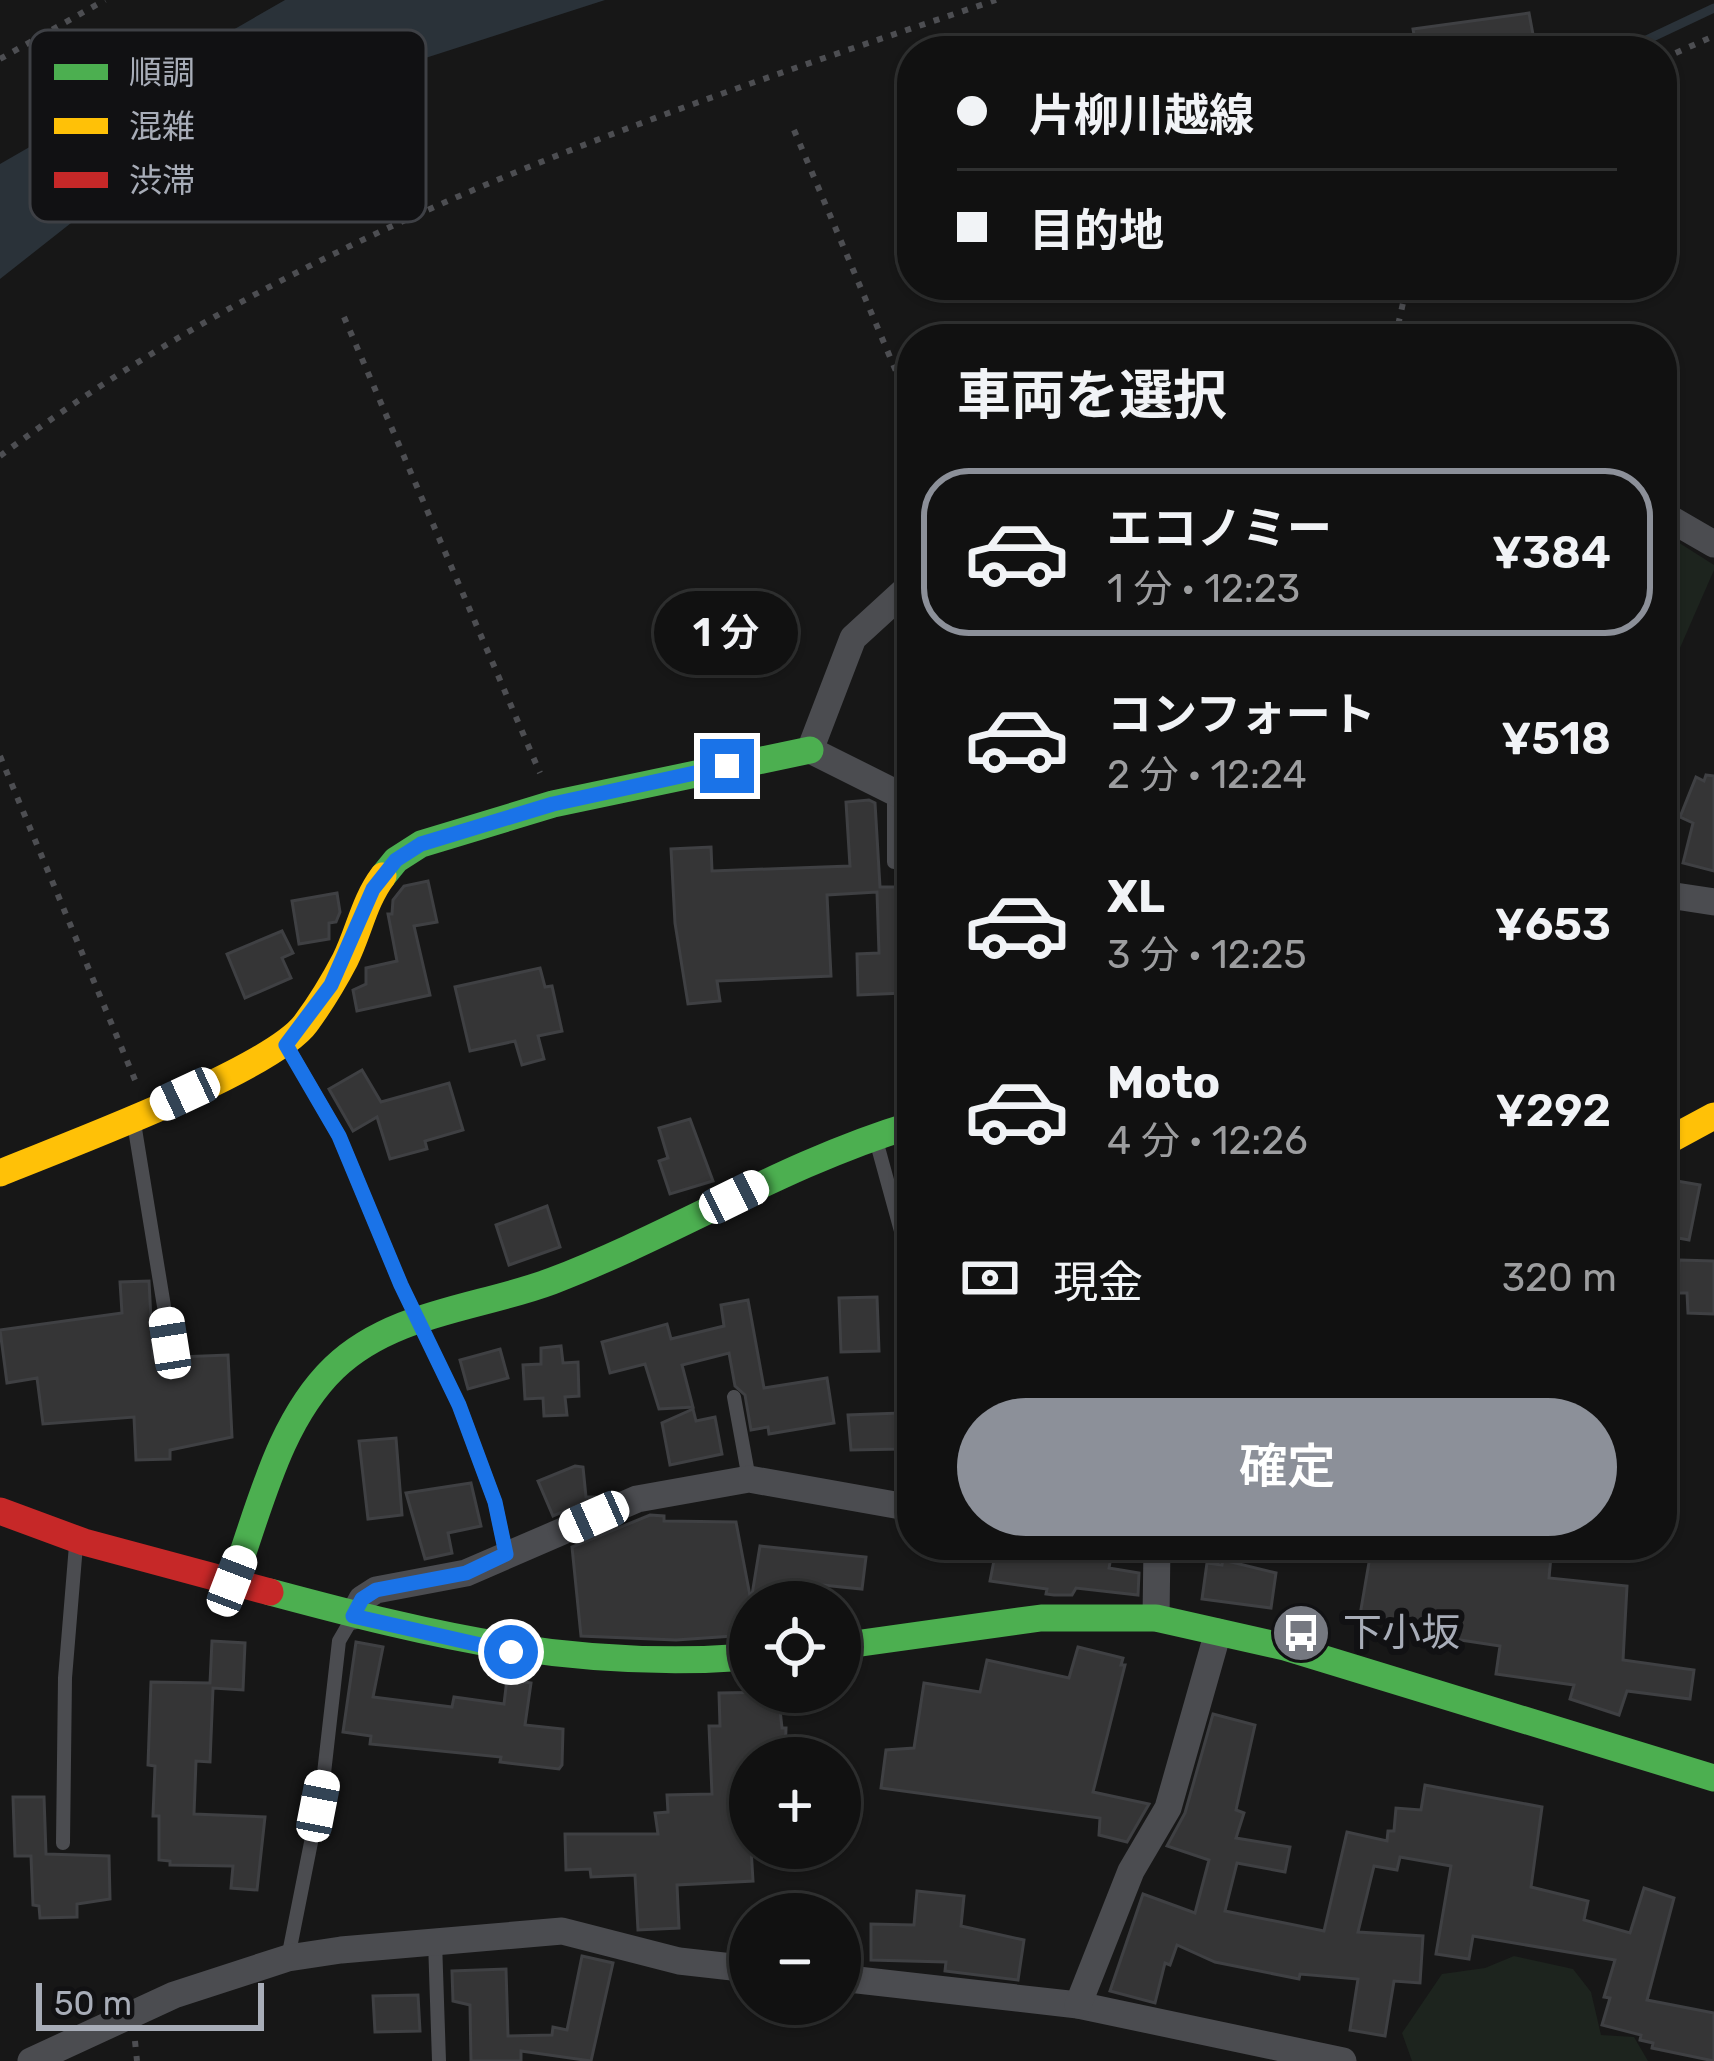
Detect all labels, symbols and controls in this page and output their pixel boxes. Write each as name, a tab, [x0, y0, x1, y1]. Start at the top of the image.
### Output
legend	[30, 30, 426, 222]
text: 順調	[129, 53, 195, 92]
text: 片柳川越線	[1029, 89, 1254, 142]
text: 混雑	[129, 107, 195, 146]
text: 渋滞	[129, 161, 195, 200]
text: 目的地	[1029, 204, 1164, 257]
text: 車両を選択	[957, 364, 1227, 428]
icon: car	[963, 498, 1071, 606]
text: エコノミー	[1107, 502, 1332, 555]
text: ¥384	[1492, 526, 1611, 579]
text: 1 分 · 12:23	[1107, 566, 1300, 612]
callout: 1 分	[655, 592, 799, 676]
text: 1 分	[693, 610, 759, 656]
icon: car	[963, 684, 1071, 792]
text: コンフォート	[1107, 688, 1376, 741]
text: ¥518	[1501, 712, 1611, 765]
route end	[700, 739, 754, 793]
text: 2 分 · 12:24	[1107, 752, 1307, 798]
icon: car	[963, 870, 1071, 978]
text: XL	[1107, 870, 1165, 923]
text: ¥653	[1495, 898, 1611, 951]
text: 3 分 · 12:25	[1107, 932, 1307, 978]
icon: car	[963, 1056, 1071, 1164]
text: Moto	[1107, 1056, 1220, 1109]
car	[145, 1062, 225, 1126]
text: ¥292	[1495, 1084, 1611, 1137]
text: 4 分 · 12:26	[1107, 1118, 1308, 1164]
car	[694, 1165, 774, 1229]
icon: cash	[957, 1245, 1023, 1311]
text: 320 m	[1502, 1255, 1617, 1301]
text: 現金	[1053, 1256, 1143, 1309]
car	[147, 1305, 193, 1381]
button: 確定	[957, 1398, 1617, 1536]
car	[554, 1486, 634, 1548]
car	[202, 1541, 262, 1621]
map controls	[729, 1581, 861, 2025]
button: locate	[729, 1581, 861, 1713]
bus stop icon: 下小坂	[1270, 1602, 1332, 1664]
place label: 下小坂	[1343, 1610, 1460, 1656]
route start	[484, 1625, 538, 1679]
button: +	[729, 1737, 861, 1869]
car	[293, 1767, 343, 1845]
button: −	[729, 1893, 861, 2025]
scale bar	[36, 1977, 264, 2030]
text: 50 m	[54, 1984, 132, 2023]

